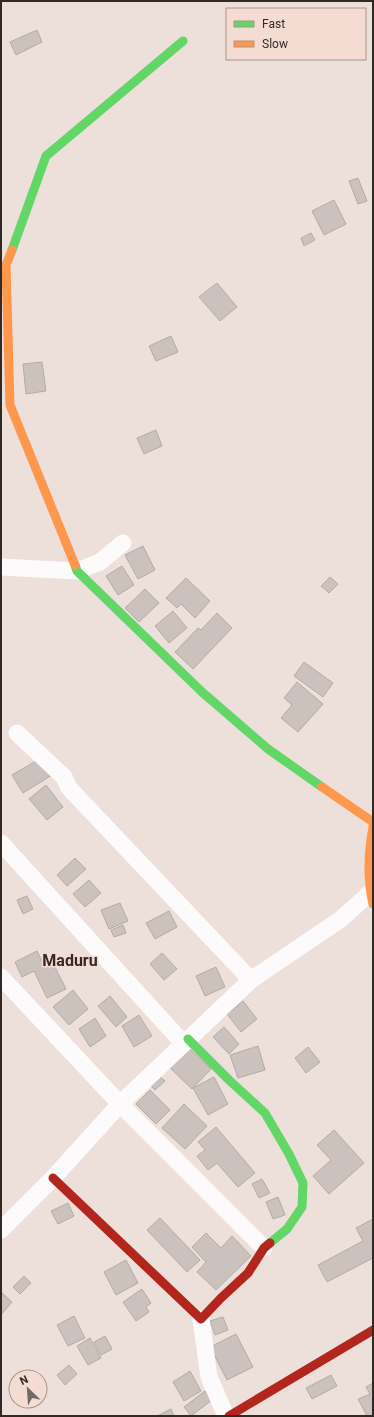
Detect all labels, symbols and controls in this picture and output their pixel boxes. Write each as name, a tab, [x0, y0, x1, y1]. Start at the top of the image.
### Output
legend	[226, 8, 366, 60]
text: Fast	[262, 17, 285, 31]
text: Slow	[262, 37, 288, 51]
district label: Maduru	[42, 951, 98, 970]
north arrow	[8, 1369, 48, 1409]
text: N	[18, 1373, 30, 1388]

